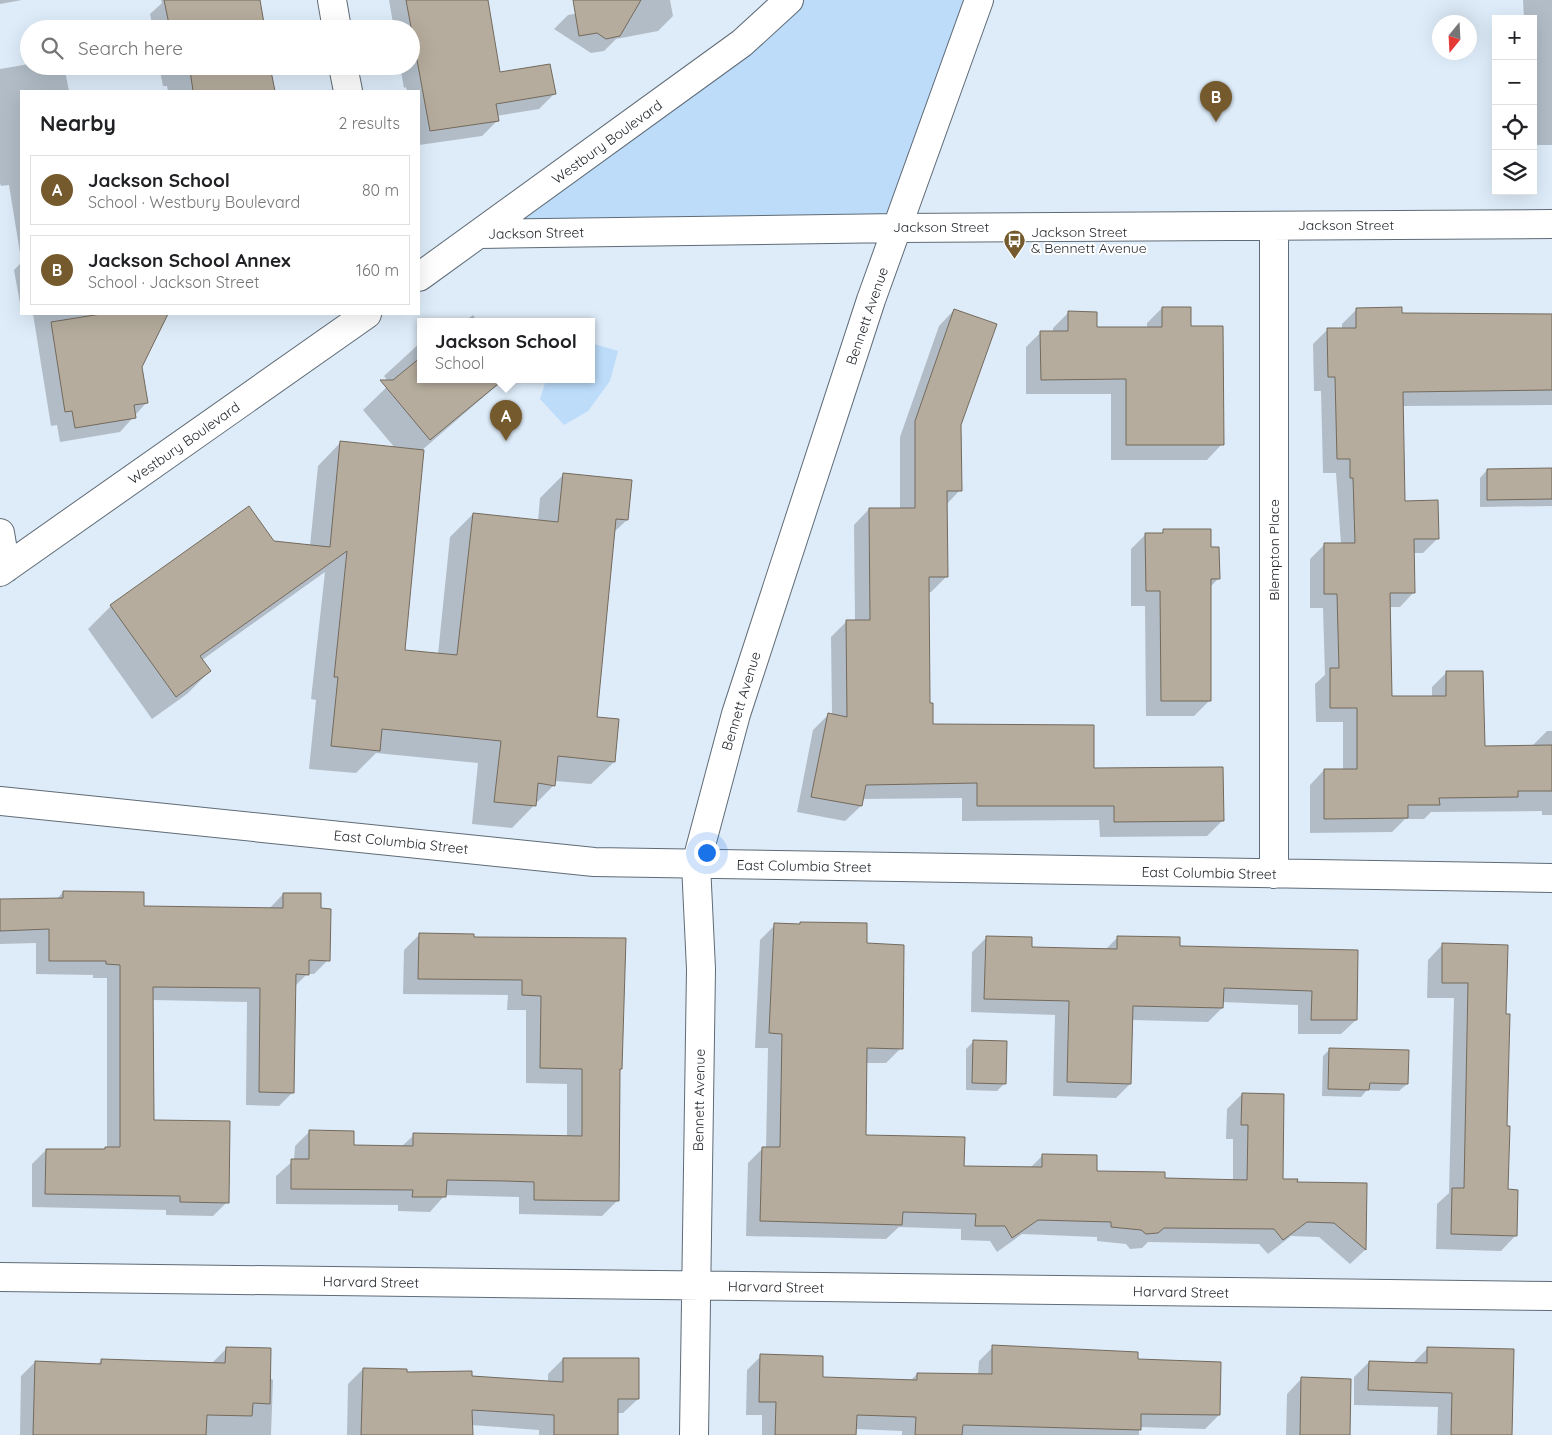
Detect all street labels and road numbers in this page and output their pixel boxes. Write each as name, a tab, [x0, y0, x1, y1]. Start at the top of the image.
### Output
street label: Westbury Boulevard	[548, 96, 666, 188]
street label: Jackson Street	[1298, 216, 1394, 234]
street label: Jackson Street	[893, 218, 989, 236]
street label: Jackson Street	[488, 223, 585, 243]
street label: Bennett Avenue	[842, 265, 892, 367]
street label: Westbury Boulevard	[125, 398, 243, 488]
street label: Blempton Place	[1265, 499, 1283, 601]
street label: Bennett Avenue	[717, 649, 765, 753]
street label: East Columbia Street	[333, 826, 469, 858]
street label: East Columbia Street	[736, 856, 872, 876]
street label: East Columbia Street	[1141, 863, 1277, 883]
street label: Bennett Avenue	[689, 1049, 709, 1151]
street label: Harvard Street	[323, 1272, 419, 1292]
street label: Harvard Street	[728, 1277, 824, 1297]
street label: Harvard Street	[1133, 1282, 1229, 1302]

